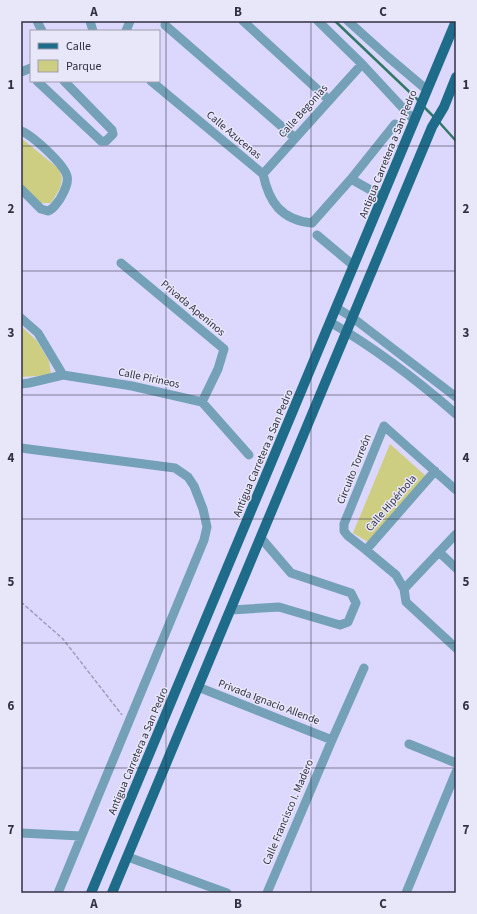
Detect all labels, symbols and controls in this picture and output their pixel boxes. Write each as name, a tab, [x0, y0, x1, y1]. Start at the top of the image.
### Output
text: A	[89, 3, 98, 21]
text: B	[234, 3, 242, 21]
text: C	[379, 3, 387, 21]
legend	[30, 30, 160, 82]
text: Calle	[66, 38, 91, 55]
text: Parque	[66, 58, 102, 75]
text: 1	[8, 76, 15, 94]
text: 1	[463, 76, 470, 94]
street label: Calle Begonias	[275, 81, 331, 141]
street label: Antigua Carretera a San Pedro	[355, 88, 421, 220]
street label: Calle Azucenas	[203, 107, 265, 163]
text: 2	[8, 200, 15, 218]
text: 2	[463, 200, 470, 218]
street label: Privada Apeninos	[158, 277, 229, 340]
text: 3	[8, 324, 15, 342]
text: 3	[463, 324, 470, 342]
street label: Calle Pirineos	[117, 364, 182, 392]
street label: Antigua Carretera a San Pedro	[229, 387, 297, 519]
street label: Circuito Torreón	[333, 432, 375, 506]
text: 4	[8, 449, 15, 467]
text: 4	[463, 449, 470, 467]
street label: Calle Hipérbola	[362, 471, 420, 535]
text: 5	[8, 573, 15, 591]
text: 5	[463, 573, 470, 591]
street label: Privada Ignacio Allende	[216, 676, 322, 728]
street label: Antigua Carretera a San Pedro	[104, 685, 172, 817]
text: 6	[8, 697, 15, 715]
text: 6	[463, 697, 470, 715]
street label: Calle Francisco I. Madero	[259, 757, 317, 867]
text: 7	[8, 821, 15, 839]
text: 7	[463, 821, 470, 839]
text: A	[89, 895, 98, 913]
text: B	[234, 895, 242, 913]
text: C	[379, 895, 387, 913]

